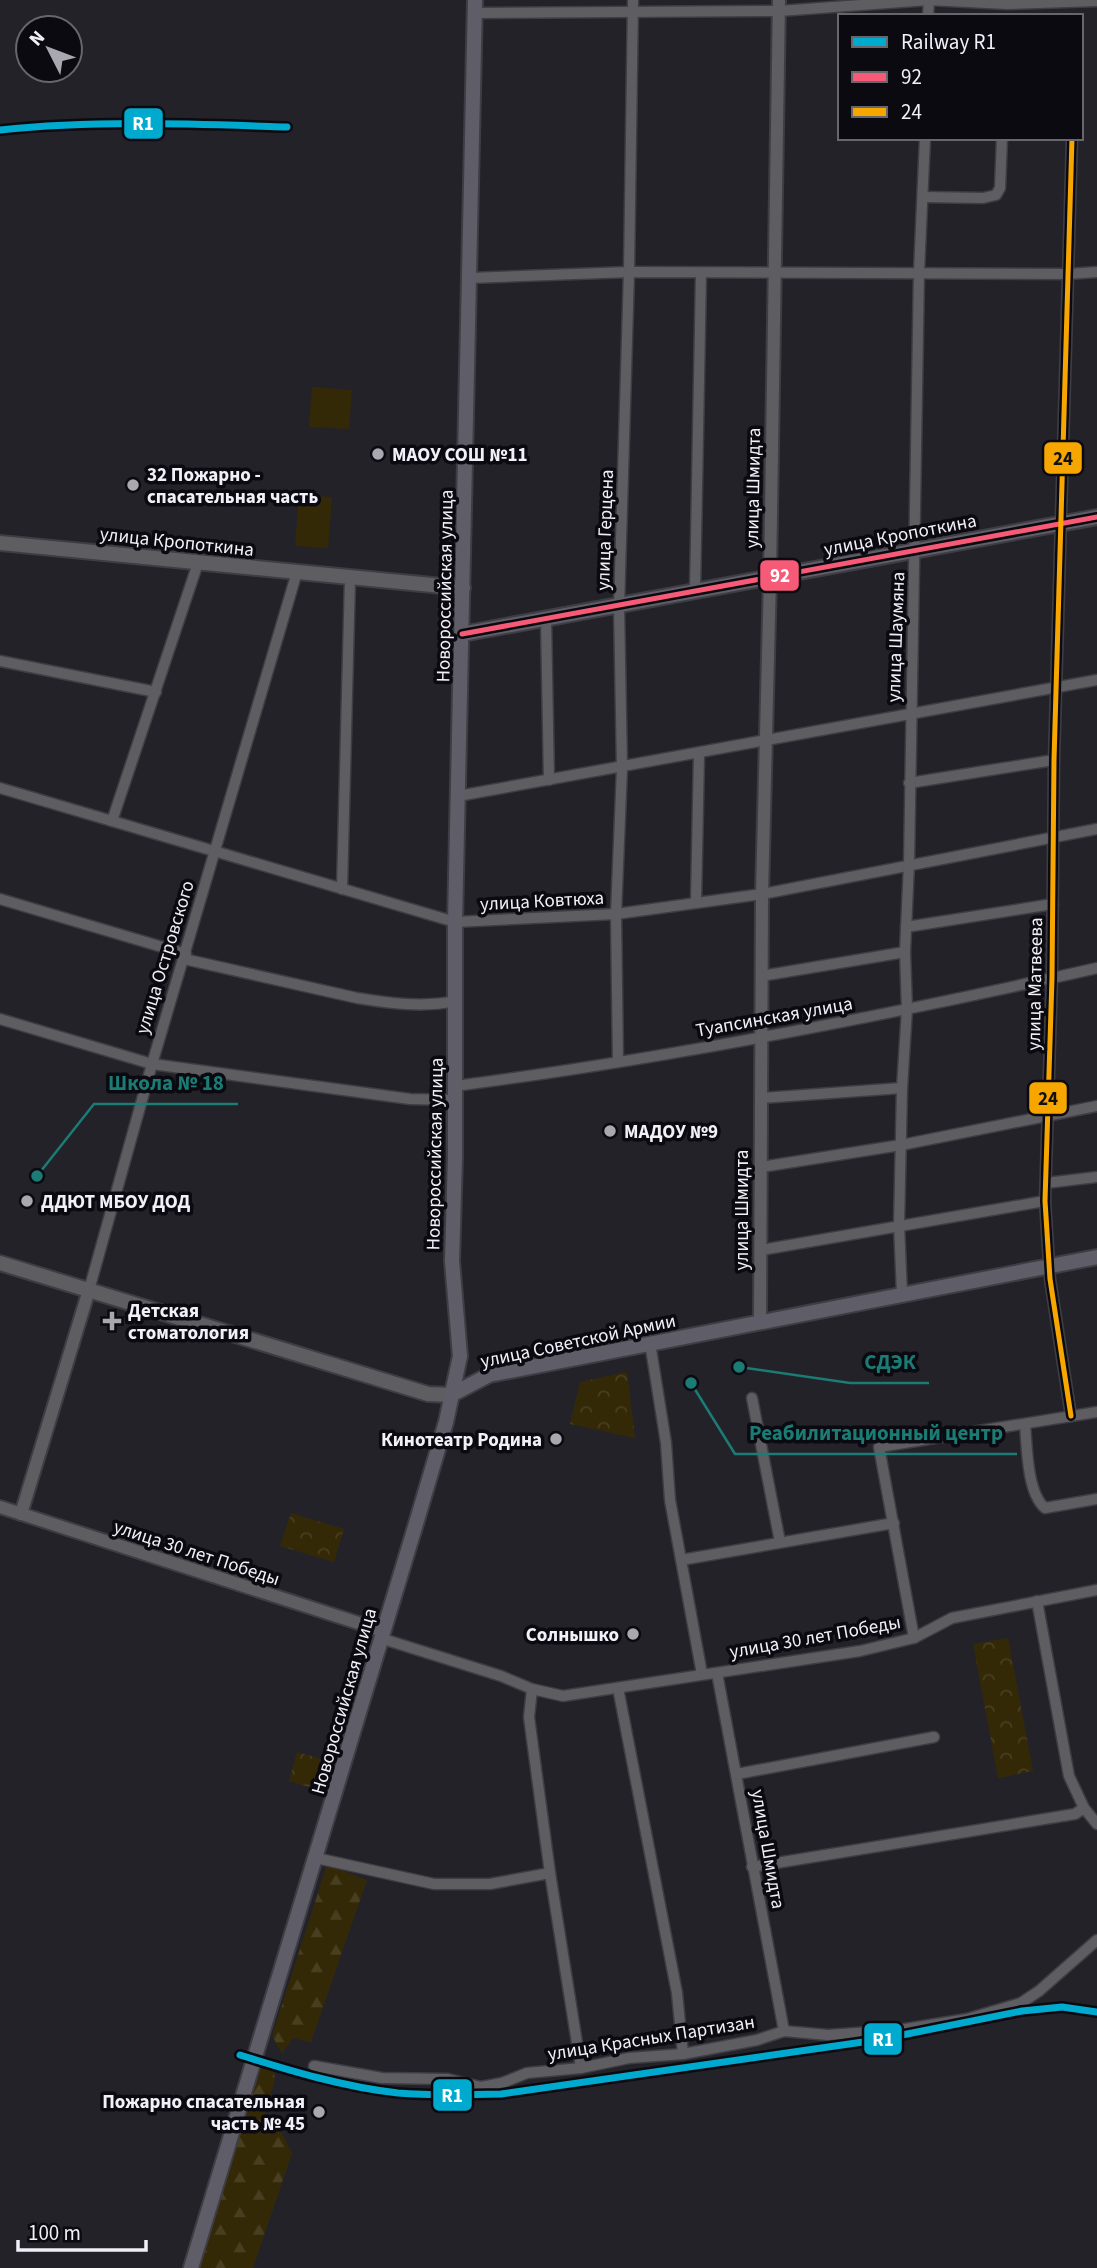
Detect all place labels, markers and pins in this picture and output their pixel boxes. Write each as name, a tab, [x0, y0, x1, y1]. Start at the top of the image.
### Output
place label: МАОУ СОШ №11	[392, 442, 527, 469]
marker: МАОУ СОШ №11	[370, 446, 386, 462]
place label: 32 Пожарно - спасательная часть	[147, 462, 318, 511]
marker: 32 Пожарно - спасательная часть	[125, 477, 141, 493]
callout: Школа № 18	[94, 1062, 238, 1104]
place label: МАДОУ №9	[624, 1119, 718, 1146]
marker: МАДОУ №9	[602, 1123, 618, 1139]
place label: ДДЮТ МБОУ ДОД	[41, 1189, 190, 1216]
marker: ДДЮТ МБОУ ДОД	[19, 1193, 35, 1209]
place label: Детская стоматология	[128, 1298, 249, 1347]
marker: Детская стоматология	[102, 1311, 122, 1331]
callout: СДЭК	[850, 1341, 929, 1383]
callout: Реабилитационный центр	[735, 1412, 1017, 1454]
place label: Кинотеатр Родина	[381, 1427, 542, 1454]
marker: Кинотеатр Родина	[548, 1431, 564, 1447]
place label: Солнышко	[526, 1622, 619, 1649]
marker: Солнышко	[625, 1626, 641, 1642]
place label: Пожарно спасательная часть № 45	[102, 2089, 305, 2138]
marker: Пожарно спасательная часть № 45	[311, 2104, 327, 2120]

